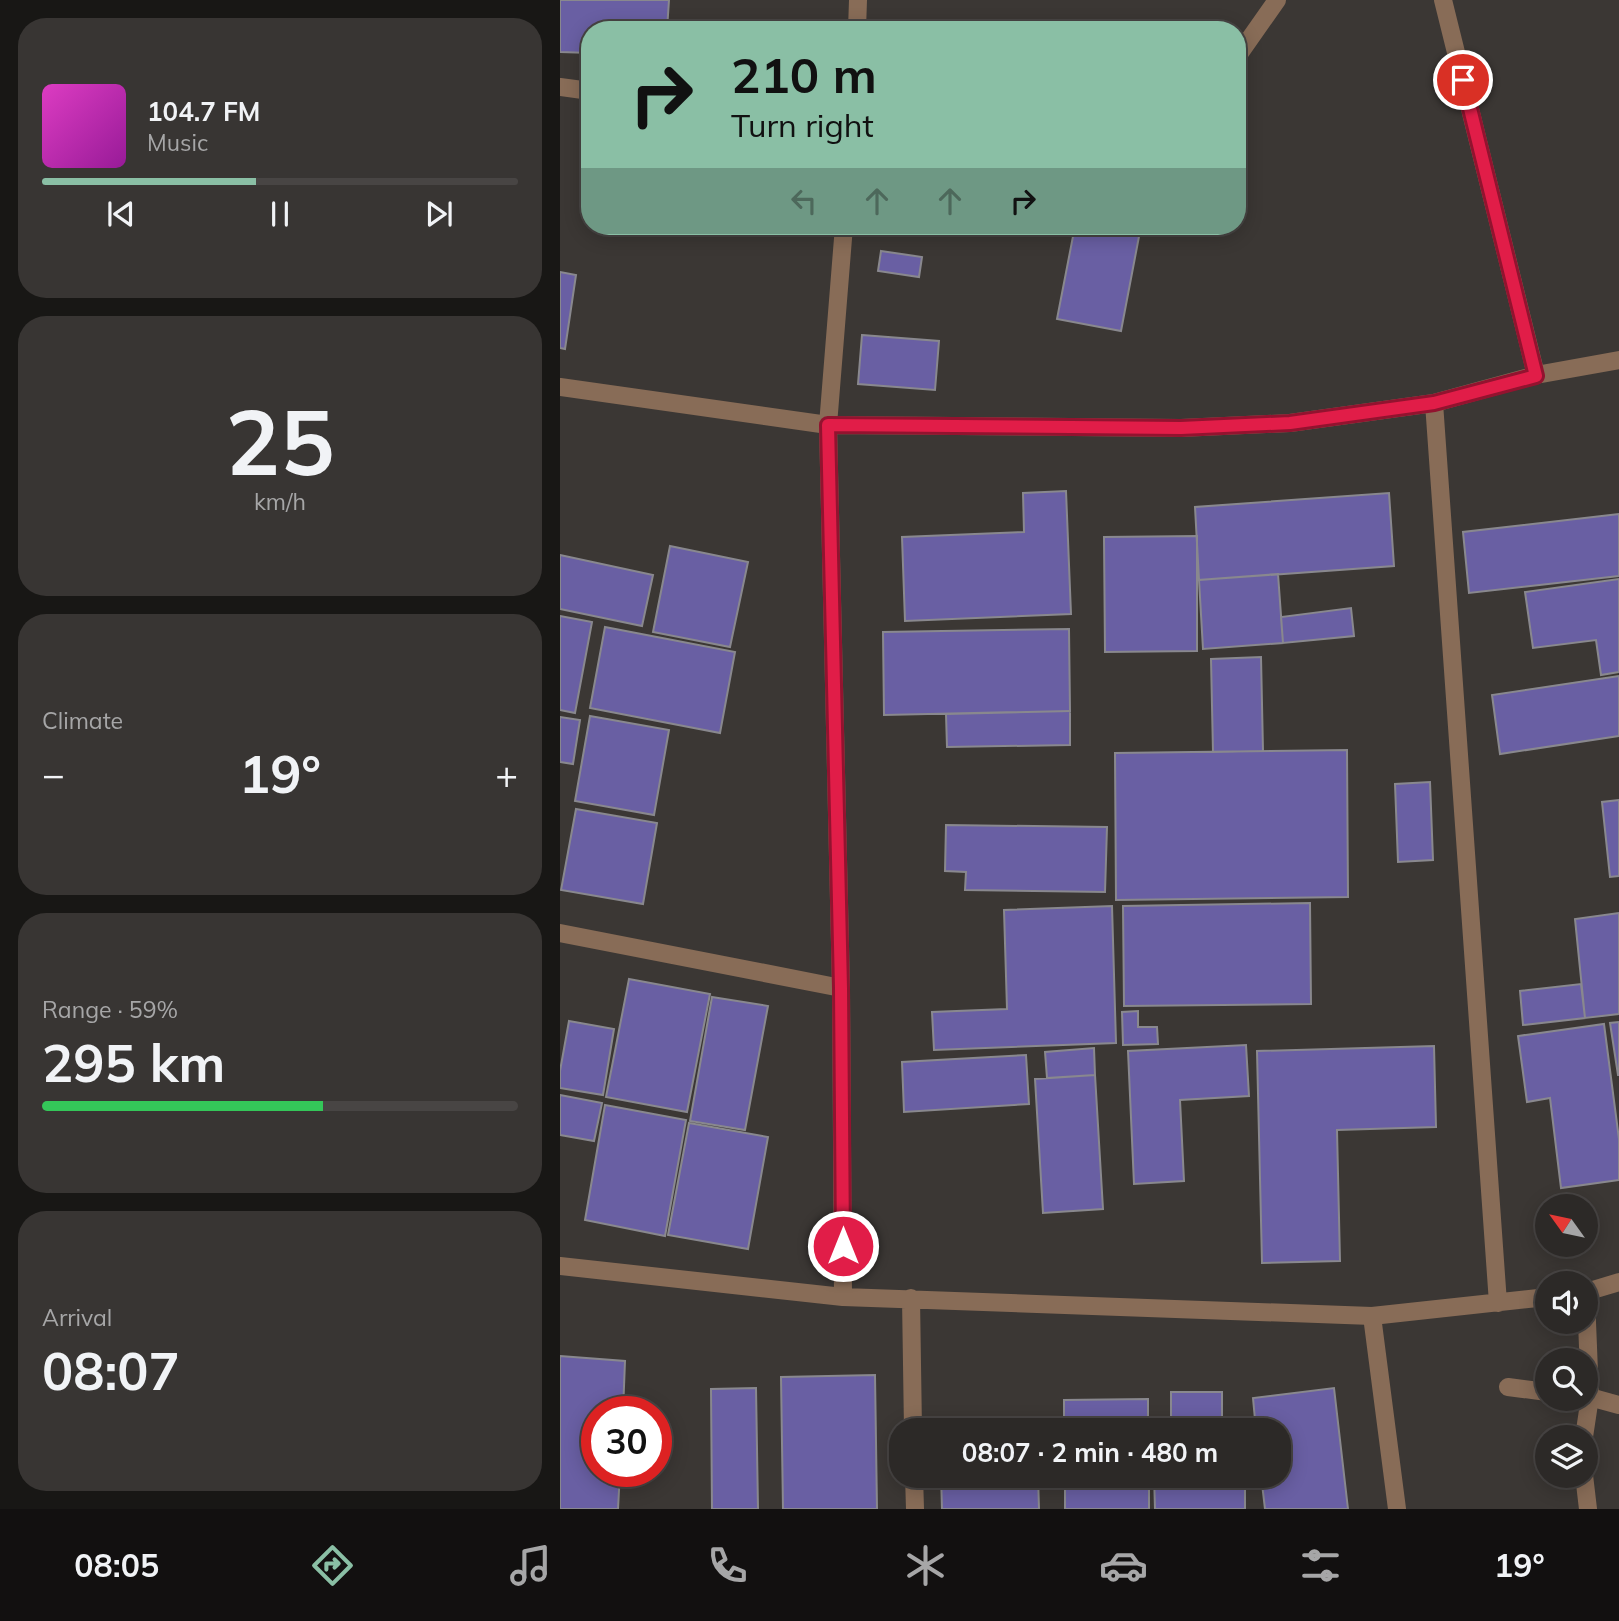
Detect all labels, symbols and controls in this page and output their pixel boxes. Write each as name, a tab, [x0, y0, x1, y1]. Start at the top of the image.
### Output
text: 210 m	[731, 44, 877, 105]
icon: right	[616, 49, 707, 140]
pin	[1433, 50, 1493, 110]
icon: arrive	[1444, 61, 1482, 99]
text: 104.7 FM	[147, 95, 260, 128]
text: Turn right	[731, 105, 874, 145]
text: Music	[147, 128, 208, 157]
icon: left	[785, 182, 823, 220]
icon: ahead	[858, 182, 896, 220]
icon: ahead	[931, 182, 969, 220]
icon: right	[1004, 182, 1042, 220]
icon: previous	[102, 195, 140, 233]
icon: pause	[261, 195, 299, 233]
icon: next	[420, 195, 458, 233]
text: 25	[225, 384, 335, 498]
text: km/h	[254, 487, 306, 516]
text: Climate	[42, 706, 123, 735]
text: 19°	[239, 741, 321, 806]
text: −	[42, 750, 65, 798]
text: +	[495, 750, 518, 798]
text: Range · 59%	[42, 995, 178, 1024]
text: 295 km	[42, 1030, 225, 1095]
north arrow	[1535, 1194, 1598, 1256]
map controls	[1535, 1194, 1598, 1488]
position arrow	[806, 1209, 880, 1283]
button: sound	[1535, 1271, 1598, 1334]
text: Arrival	[42, 1303, 112, 1332]
text: 08:07	[42, 1338, 180, 1403]
button: search	[1535, 1348, 1598, 1411]
speed limit sign: 30	[581, 1396, 672, 1487]
button: layers	[1535, 1425, 1598, 1488]
text: 08:07 · 2 min · 480 m	[962, 1436, 1218, 1469]
icon: directions	[308, 1541, 357, 1590]
icon: music	[506, 1541, 555, 1590]
icon: phone	[703, 1541, 752, 1590]
icon: climate	[901, 1541, 950, 1590]
icon: car	[1099, 1541, 1148, 1590]
icon: filters	[1296, 1541, 1345, 1590]
text: 08:05	[74, 1545, 159, 1585]
text: 19°	[1494, 1545, 1545, 1585]

